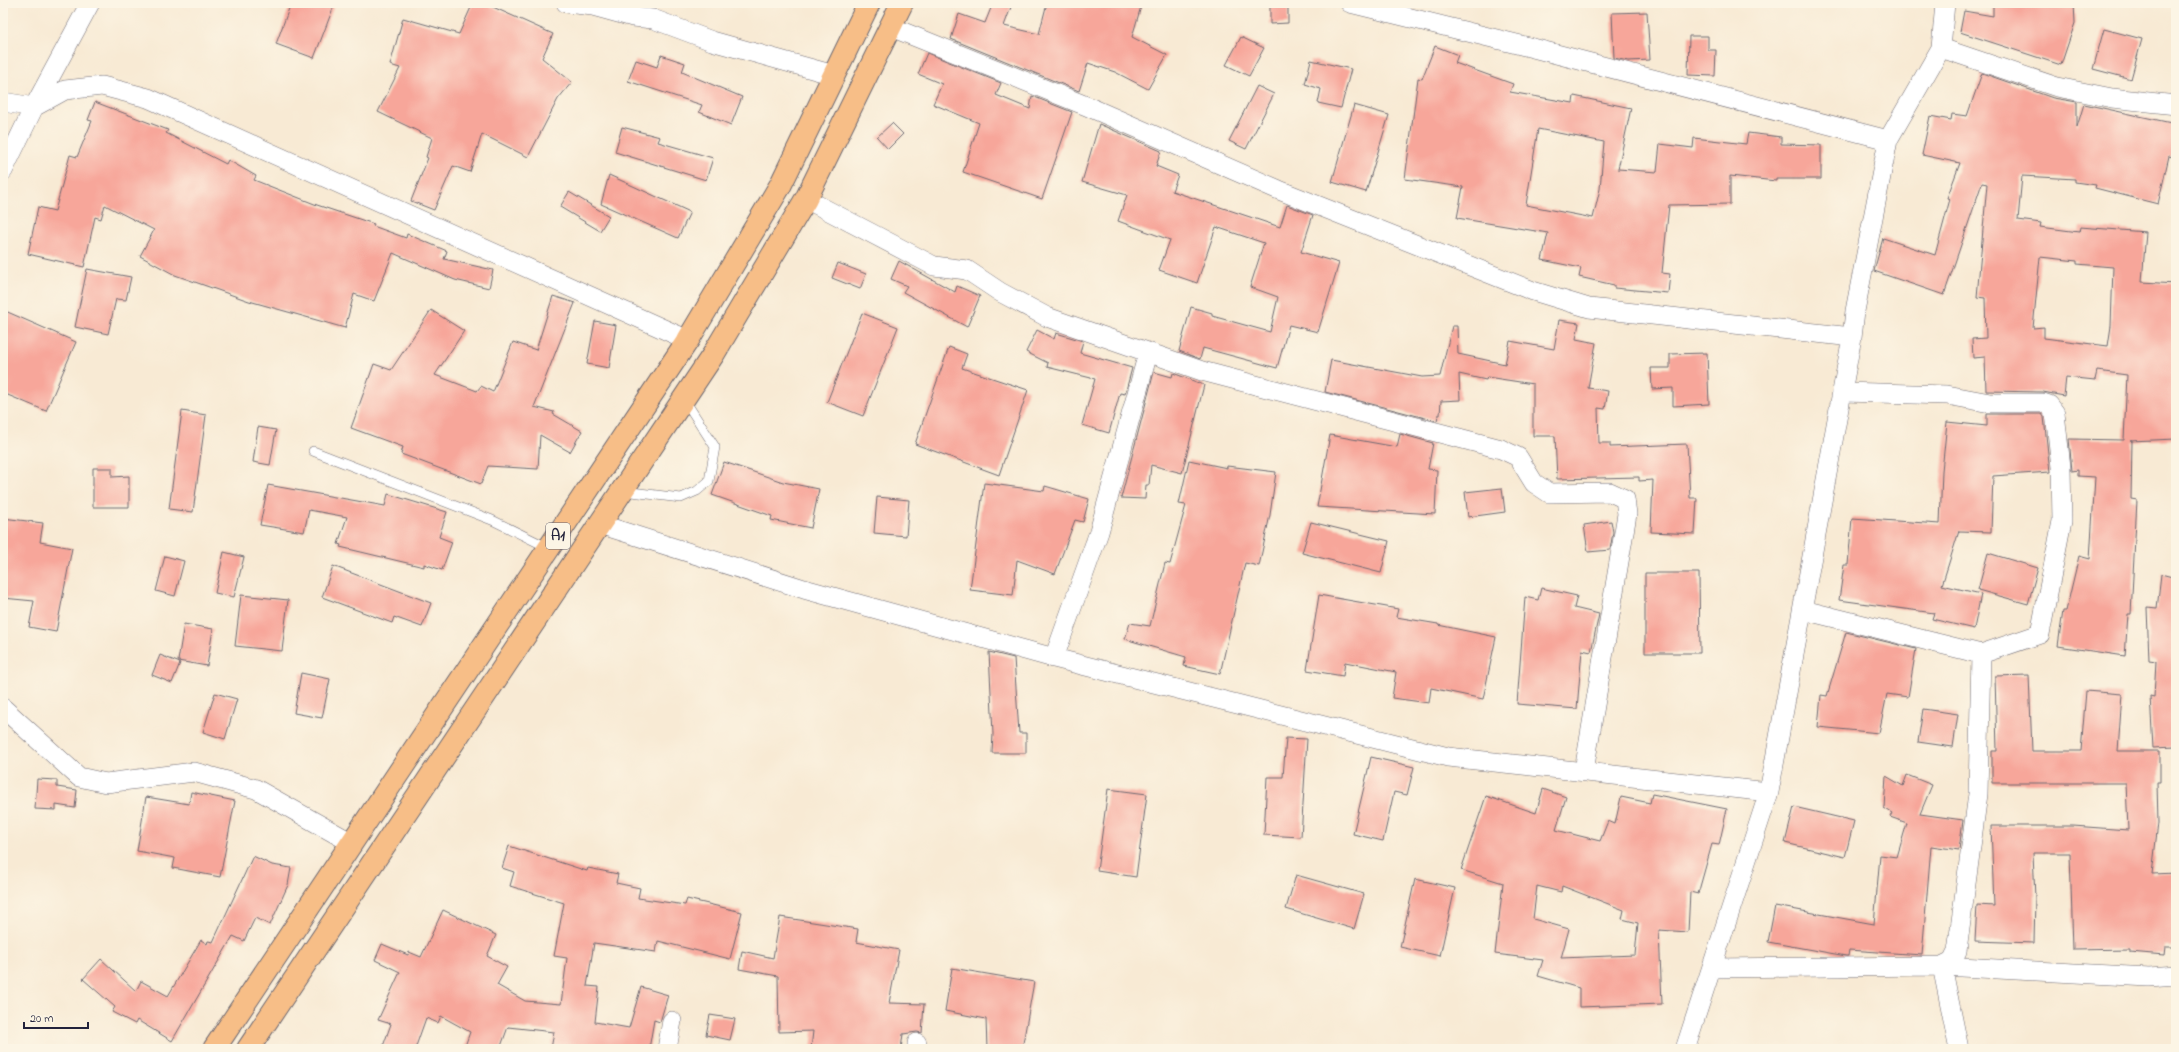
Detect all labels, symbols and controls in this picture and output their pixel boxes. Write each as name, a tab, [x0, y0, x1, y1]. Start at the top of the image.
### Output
road number: A1	[546, 523, 570, 549]
scale bar	[24, 1004, 88, 1030]
text: 20 m	[30, 1010, 53, 1028]

